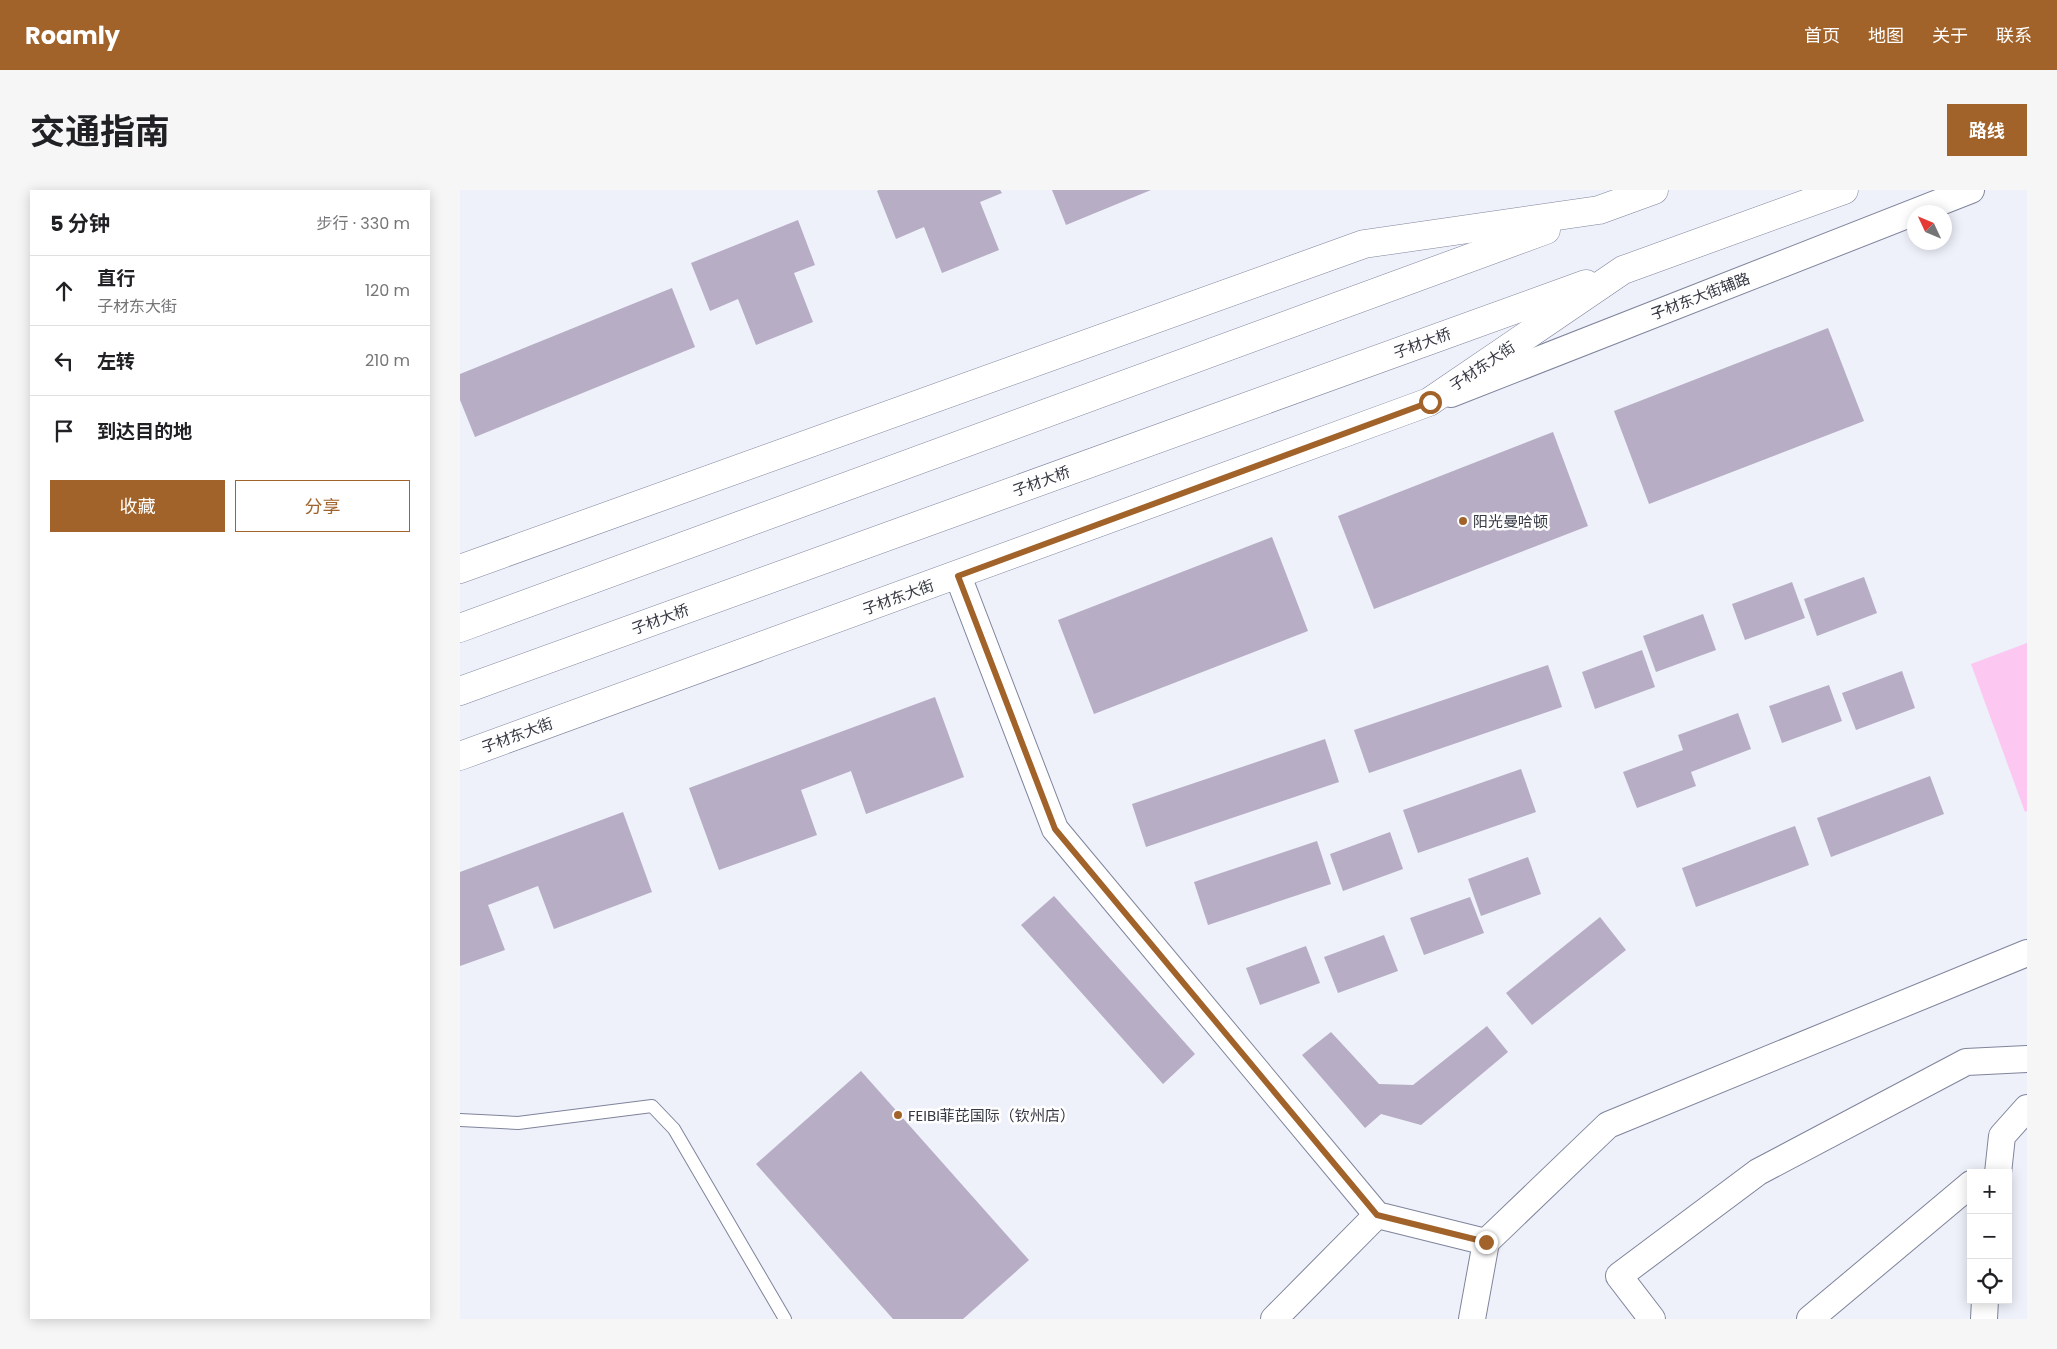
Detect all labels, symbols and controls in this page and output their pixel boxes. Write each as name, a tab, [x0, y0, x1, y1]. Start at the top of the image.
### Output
text: Roamly	[25, 19, 120, 52]
text: 首页	[1804, 23, 1840, 48]
text: 地图	[1868, 23, 1904, 48]
text: 关于	[1932, 23, 1968, 48]
text: 联系	[1996, 23, 2032, 48]
button: 路线	[1947, 104, 2027, 156]
text: 交通指南	[30, 107, 170, 156]
north arrow	[1907, 205, 1952, 250]
text: 5 分钟	[50, 209, 110, 238]
text: 步行 · 330 m	[316, 212, 410, 235]
text: 直行	[97, 265, 135, 292]
street label: 子材东大街辅路	[1647, 267, 1753, 325]
icon: ahead	[50, 277, 78, 305]
text: 120 m	[365, 279, 410, 302]
text: 子材东大街	[97, 295, 177, 318]
street label: 子材大桥	[1390, 323, 1454, 363]
street label: 子材东大街	[1445, 336, 1519, 396]
icon: left	[50, 347, 78, 375]
text: 左转	[97, 348, 135, 375]
text: 210 m	[365, 349, 410, 372]
route start	[1419, 391, 1442, 414]
icon: arrive	[50, 417, 78, 445]
text: 到达目的地	[97, 418, 192, 445]
street label: 子材大桥	[1009, 461, 1073, 501]
button: 收藏	[50, 480, 225, 532]
button: 分享	[235, 480, 410, 532]
place label: 阳光曼哈顿	[1473, 511, 1548, 532]
marker: 阳光曼哈顿	[1457, 515, 1469, 527]
street label: 子材东大街	[859, 574, 937, 620]
street label: 子材大桥	[628, 599, 692, 639]
street label: 子材东大街	[478, 712, 556, 758]
place label: FEIBI菲芘国际（钦州店）	[908, 1105, 1075, 1126]
marker: FEIBI菲芘国际（钦州店）	[892, 1109, 904, 1121]
map controls	[1967, 1169, 2012, 1304]
button: +	[1967, 1169, 2012, 1214]
button: −	[1967, 1214, 2012, 1259]
route end	[1475, 1231, 1498, 1254]
button: locate	[1967, 1259, 2012, 1304]

